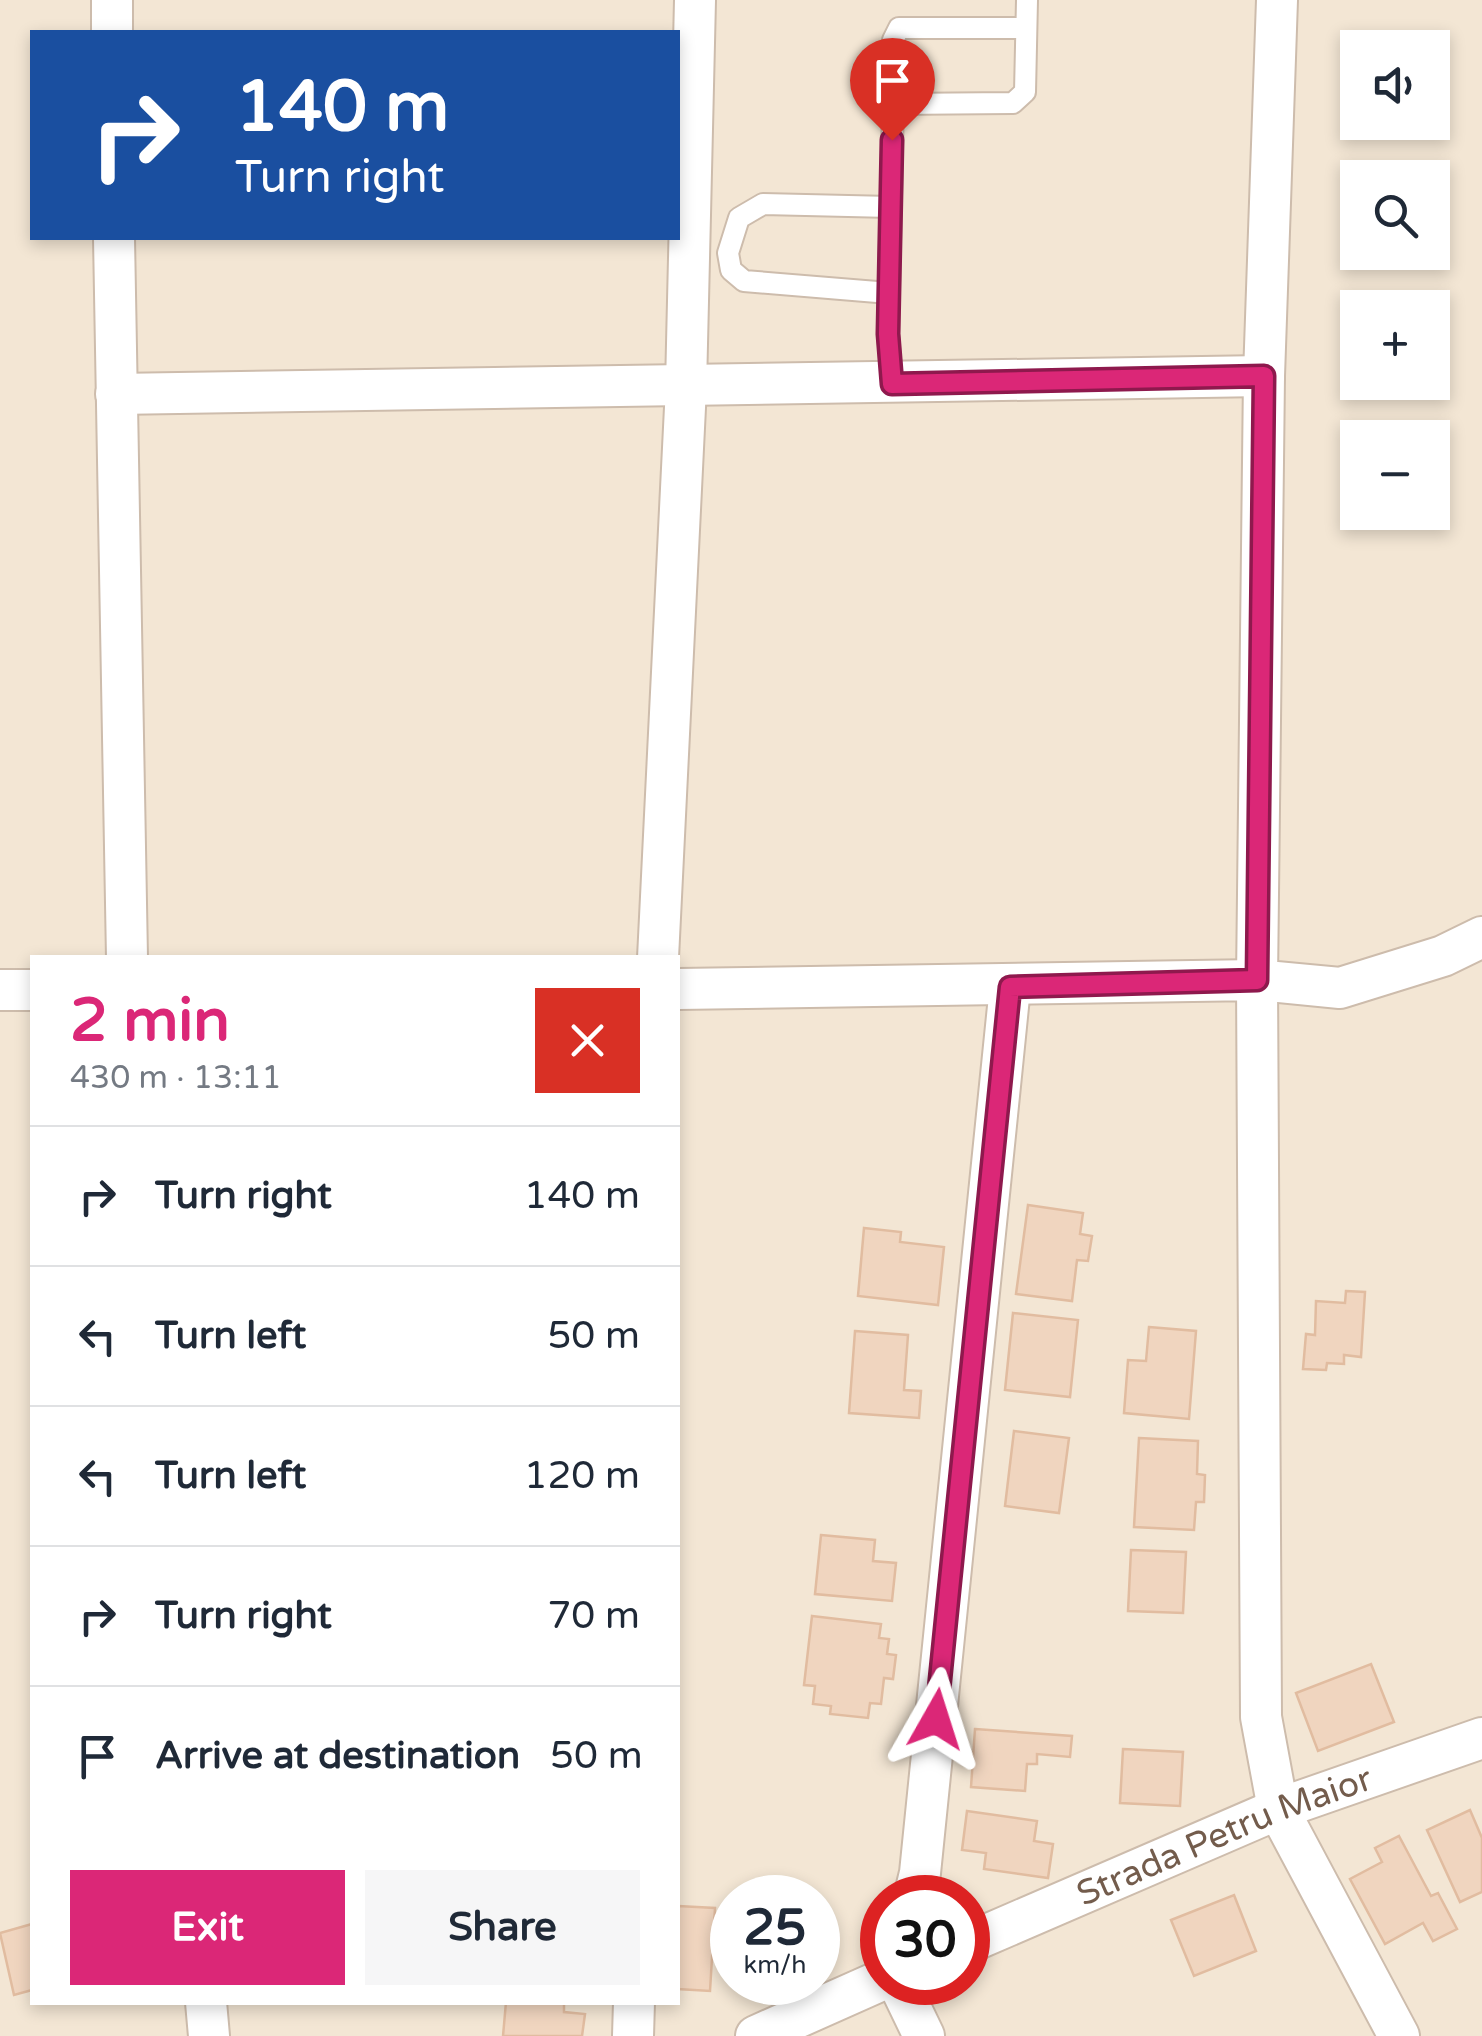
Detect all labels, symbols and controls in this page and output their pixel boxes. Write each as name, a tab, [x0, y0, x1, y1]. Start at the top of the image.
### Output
map controls	[1340, 30, 1450, 530]
button: sound	[1340, 30, 1450, 140]
pin	[850, 38, 935, 141]
icon: arrive	[865, 53, 920, 108]
text: 140 m	[235, 66, 449, 150]
icon: right	[70, 70, 200, 200]
text: Turn right	[235, 151, 444, 205]
button: search	[1340, 160, 1450, 270]
button: +	[1340, 290, 1450, 400]
button: −	[1340, 420, 1450, 530]
text: 2 min	[70, 985, 230, 1057]
button: close	[535, 988, 640, 1093]
text: 430 m · 13:11	[70, 1059, 282, 1097]
icon: right	[70, 1169, 125, 1224]
text: Turn right	[155, 1173, 332, 1219]
text: 140 m	[524, 1173, 640, 1219]
icon: left	[70, 1309, 125, 1364]
text: Turn left	[155, 1313, 306, 1359]
text: 50 m	[548, 1313, 640, 1359]
icon: left	[70, 1449, 125, 1504]
text: Turn left	[155, 1453, 306, 1499]
text: 120 m	[524, 1453, 640, 1499]
icon: right	[70, 1589, 125, 1644]
text: Turn right	[155, 1593, 332, 1639]
text: 70 m	[548, 1593, 640, 1639]
position arrow	[884, 1667, 988, 1771]
icon: arrive	[70, 1729, 125, 1784]
text: Arrive at destination	[155, 1733, 520, 1779]
text: 50 m	[550, 1733, 643, 1779]
street label: Strada Petru Maior	[1071, 1758, 1378, 1915]
button: Exit	[70, 1870, 345, 1985]
button: Share	[365, 1870, 640, 1985]
speed limit sign: 30	[860, 1875, 990, 2005]
text: 25	[744, 1898, 806, 1958]
text: km/h	[744, 1950, 806, 1980]

